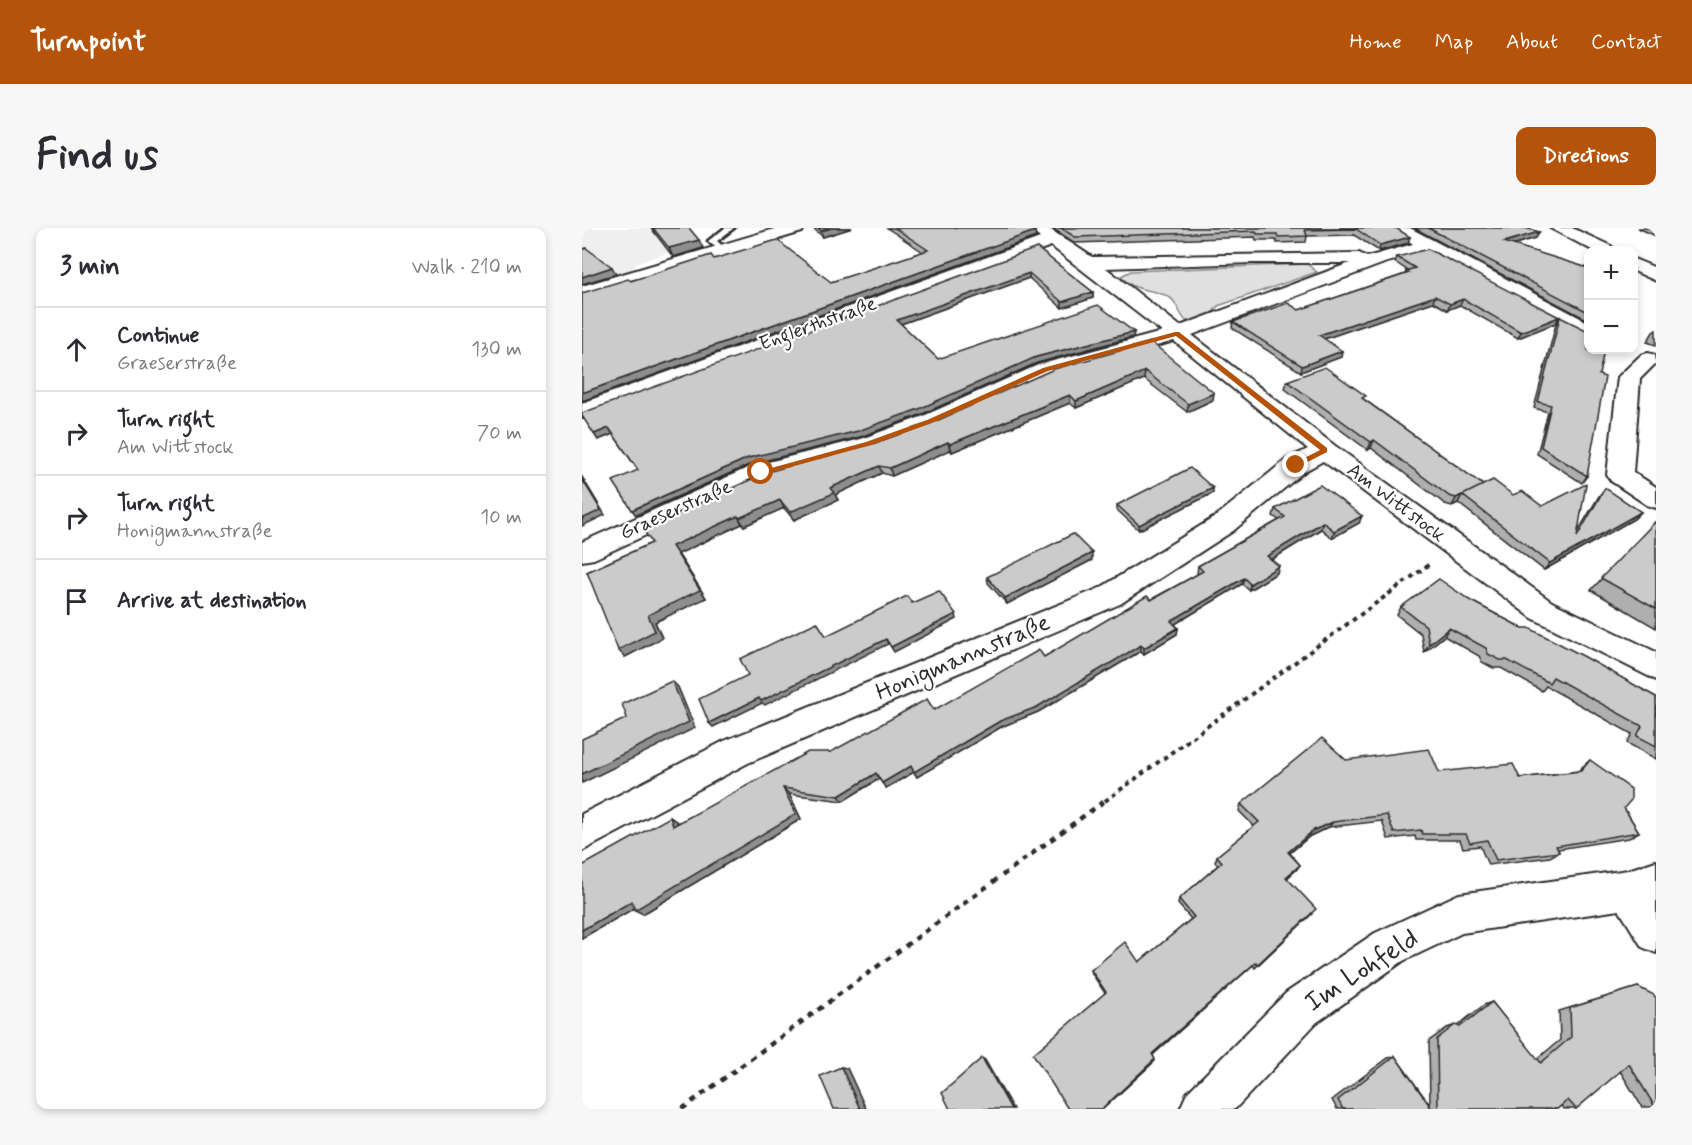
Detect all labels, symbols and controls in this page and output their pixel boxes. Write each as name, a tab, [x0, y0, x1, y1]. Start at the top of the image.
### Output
text: Turnpoint	[30, 24, 146, 61]
text: Home	[1350, 28, 1402, 56]
text: Map	[1435, 28, 1473, 56]
text: About	[1506, 28, 1558, 56]
text: Contact	[1591, 28, 1662, 56]
button: Directions	[1516, 127, 1656, 185]
text: Find us	[36, 129, 158, 184]
map controls	[1584, 246, 1638, 354]
button: +	[1584, 246, 1638, 300]
text: 3 min	[60, 250, 120, 284]
text: Walk · 210 m	[412, 254, 522, 281]
street label: Englerthstraße	[755, 290, 881, 360]
button: −	[1584, 300, 1638, 354]
text: Continue	[117, 322, 199, 350]
icon: ahead	[60, 333, 93, 366]
text: 130 m	[471, 336, 522, 363]
text: Graeserstraße	[117, 350, 237, 377]
text: Turn right	[117, 406, 215, 434]
icon: right	[60, 417, 93, 450]
text: 70 m	[477, 420, 522, 447]
text: Am Wittstock	[117, 434, 234, 461]
route end	[1282, 451, 1308, 477]
street label: Am Wittstock	[1341, 457, 1451, 549]
route start	[747, 458, 773, 484]
street label: Graeserstraße	[616, 473, 736, 547]
text: Turn right	[117, 490, 215, 518]
icon: right	[60, 501, 93, 534]
text: 10 m	[480, 504, 522, 531]
text: Honigmannstraße	[117, 518, 272, 545]
icon: arrive	[60, 585, 93, 618]
text: Arrive at destination	[117, 587, 307, 615]
street label: Honigmannstraße	[871, 607, 1056, 711]
street label: Im Lohfeld	[1298, 920, 1426, 1022]

